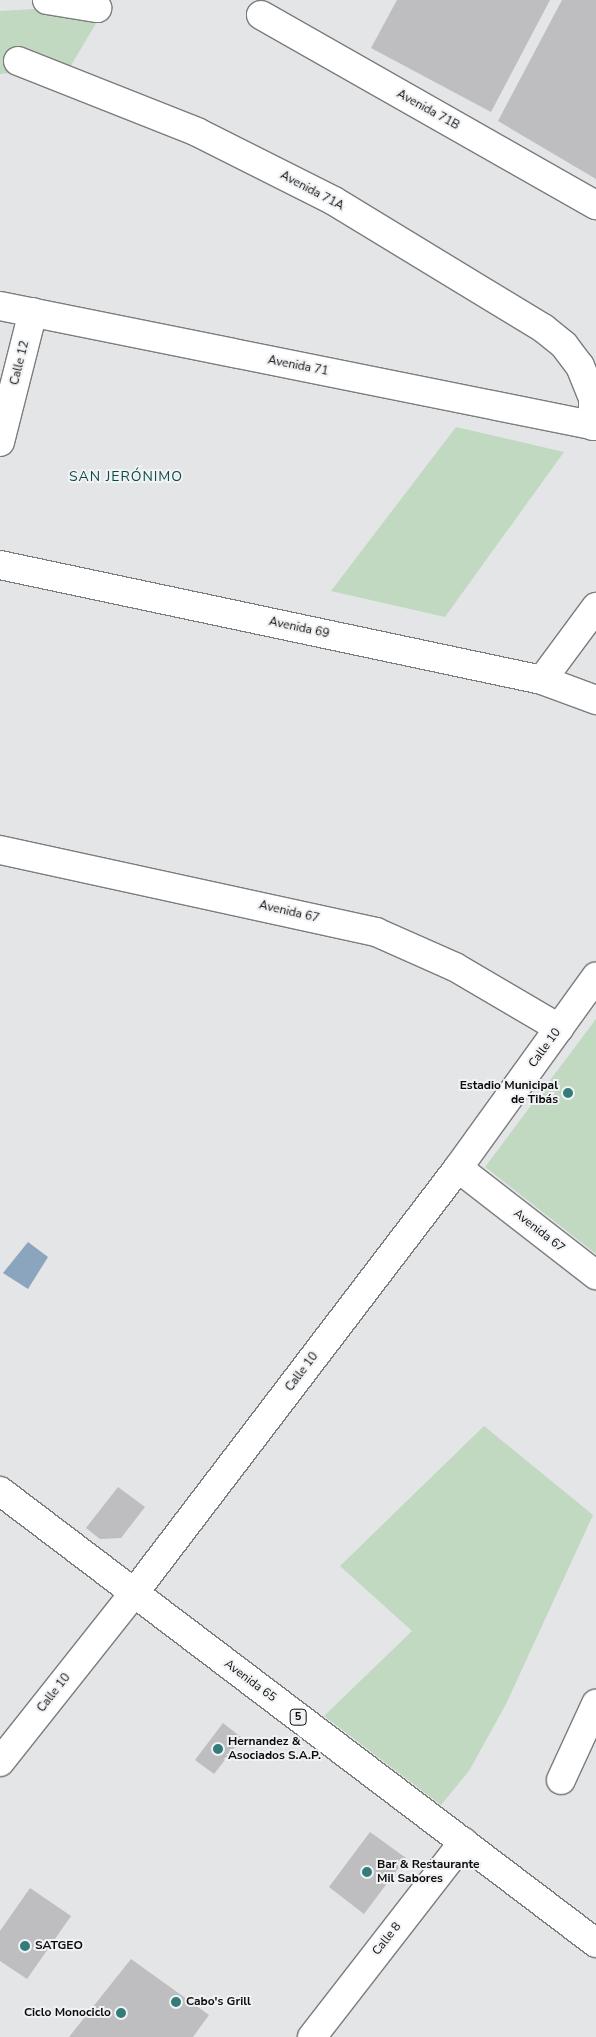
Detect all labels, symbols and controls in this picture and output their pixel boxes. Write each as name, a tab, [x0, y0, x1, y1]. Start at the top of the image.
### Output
street label: Avenida 71B	[394, 87, 462, 133]
street label: Avenida 71A	[278, 168, 346, 214]
street label: Calle 12	[8, 339, 32, 387]
street label: Avenida 71	[267, 353, 329, 379]
district label: SAN JERÓNIMO	[67, 469, 185, 485]
street label: Avenida 69	[267, 615, 331, 641]
street label: Avenida 67	[257, 898, 321, 926]
street label: Calle 10	[526, 1026, 564, 1070]
place label: Estadio Municipal de Tibás	[460, 1079, 558, 1107]
marker: Estadio Municipal de Tibás	[562, 1087, 574, 1099]
street label: Avenida 67	[510, 1206, 568, 1256]
street label: Calle 10	[283, 1350, 321, 1394]
street label: Avenida 65	[221, 1657, 279, 1705]
street label: Calle 10	[34, 1671, 74, 1715]
road number: 5	[289, 1708, 307, 1725]
place label: Hernandez & Asociados S.A.P.	[228, 1735, 321, 1763]
marker: Hernandez & Asociados S.A.P.	[212, 1743, 224, 1755]
place label: Bar & Restaurante Mil Sabores	[377, 1858, 479, 1886]
marker: Bar & Restaurante Mil Sabores	[361, 1866, 373, 1878]
street label: Calle 8	[370, 1920, 404, 1958]
place label: SATGEO	[35, 1939, 83, 1953]
marker: SATGEO	[19, 1940, 31, 1952]
place label: Cabo's Grill	[186, 1995, 251, 2009]
marker: Cabo's Grill	[170, 1996, 182, 2008]
place label: Ciclo Monociclo	[24, 2006, 111, 2020]
marker: Ciclo Monociclo	[115, 2007, 127, 2019]

